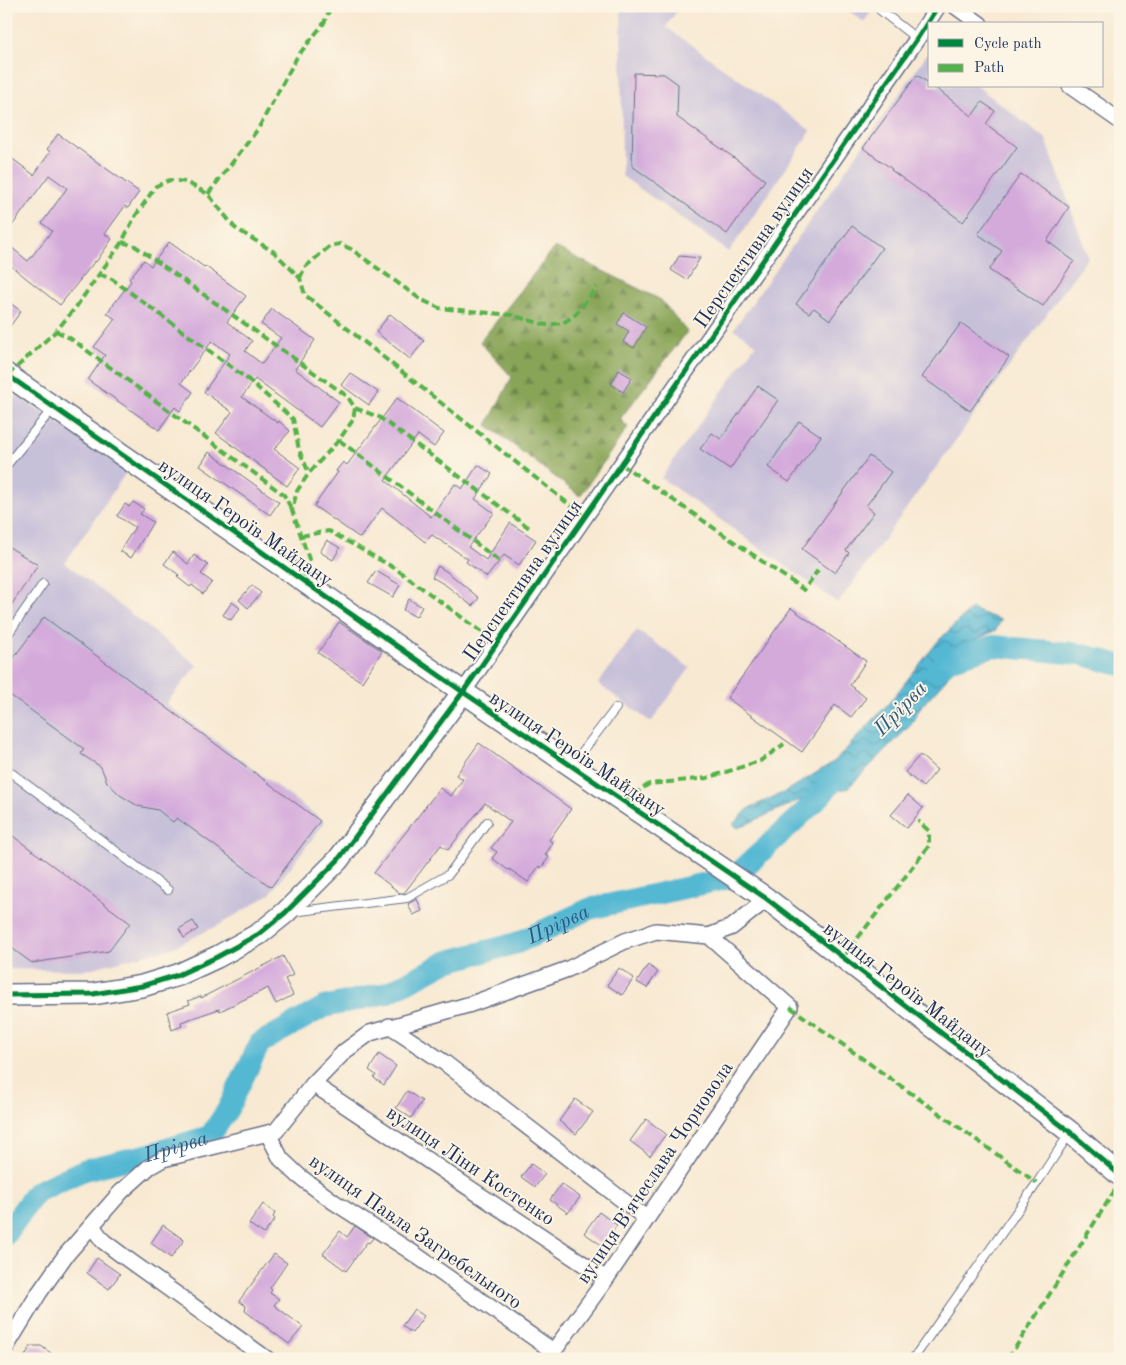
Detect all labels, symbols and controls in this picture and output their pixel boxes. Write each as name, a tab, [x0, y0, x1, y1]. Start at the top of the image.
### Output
legend	[928, 22, 1104, 88]
text: Cycle path	[974, 37, 1042, 52]
text: Path	[974, 61, 1004, 76]
street label: Перспективна вулиця	[691, 164, 818, 332]
street label: вулиця Героїв Майдану	[154, 456, 336, 592]
street label: Перспективна вулиця	[460, 497, 587, 665]
water label: Прірва	[870, 678, 932, 741]
street label: вулиця Героїв Майдану	[485, 688, 669, 821]
water label: Прірва	[523, 901, 593, 949]
street label: вулиця Героїв Майдану	[819, 919, 995, 1063]
street label: вулиця Вʼячеслава Чорновола	[574, 1058, 738, 1288]
street label: вулиця Ліни Костенко	[382, 1103, 558, 1230]
water label: Прірва	[140, 1128, 211, 1168]
street label: вулиця Павла Загребельного	[305, 1152, 525, 1314]

